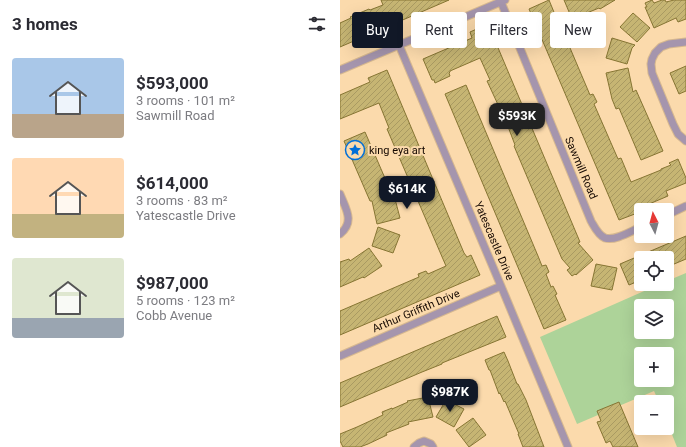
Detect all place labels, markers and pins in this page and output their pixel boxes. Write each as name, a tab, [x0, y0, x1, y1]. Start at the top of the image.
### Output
pin: $593K	[489, 103, 545, 137]
place icon: king eya art	[344, 139, 366, 161]
place label: king eya art	[369, 144, 426, 157]
pin: $614K	[379, 176, 435, 210]
pin: $987K	[422, 379, 478, 413]

